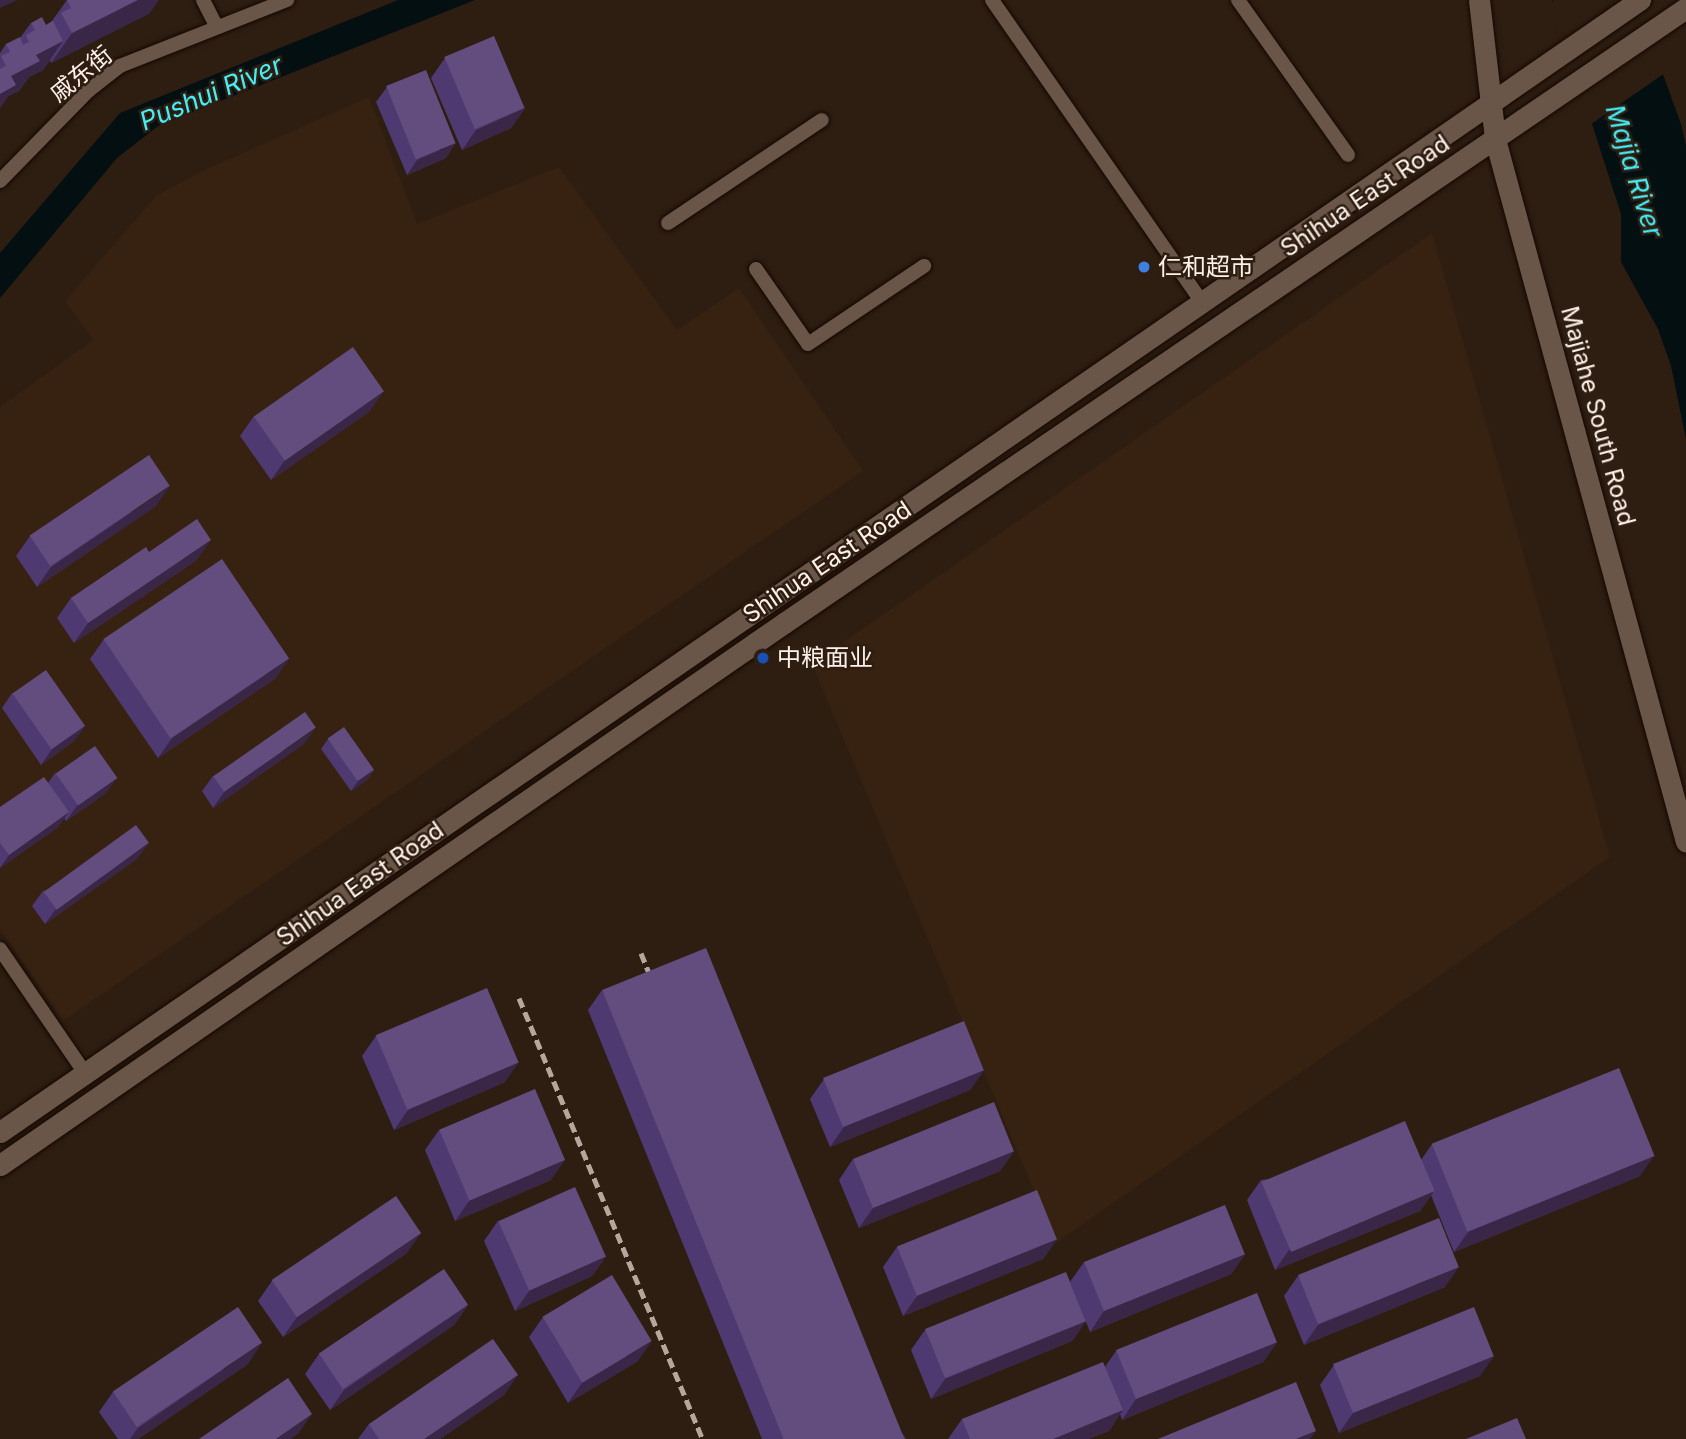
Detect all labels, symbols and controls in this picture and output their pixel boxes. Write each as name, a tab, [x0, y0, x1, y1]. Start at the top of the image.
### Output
street label: 戚东街	[44, 40, 118, 108]
water label: Pushui River	[135, 49, 287, 137]
water label: Majia River	[1599, 101, 1669, 241]
street label: Shihua East Road	[1275, 129, 1455, 263]
place label: 仁和超市	[1158, 253, 1254, 281]
marker: 仁和超市	[1136, 259, 1152, 275]
street label: Majiahe South Road	[1555, 303, 1641, 529]
street label: Shihua East Road	[737, 495, 917, 629]
place label: 中粮面业	[777, 644, 873, 672]
marker: 中粮面业	[755, 650, 771, 666]
street label: Shihua East Road	[271, 816, 449, 952]

